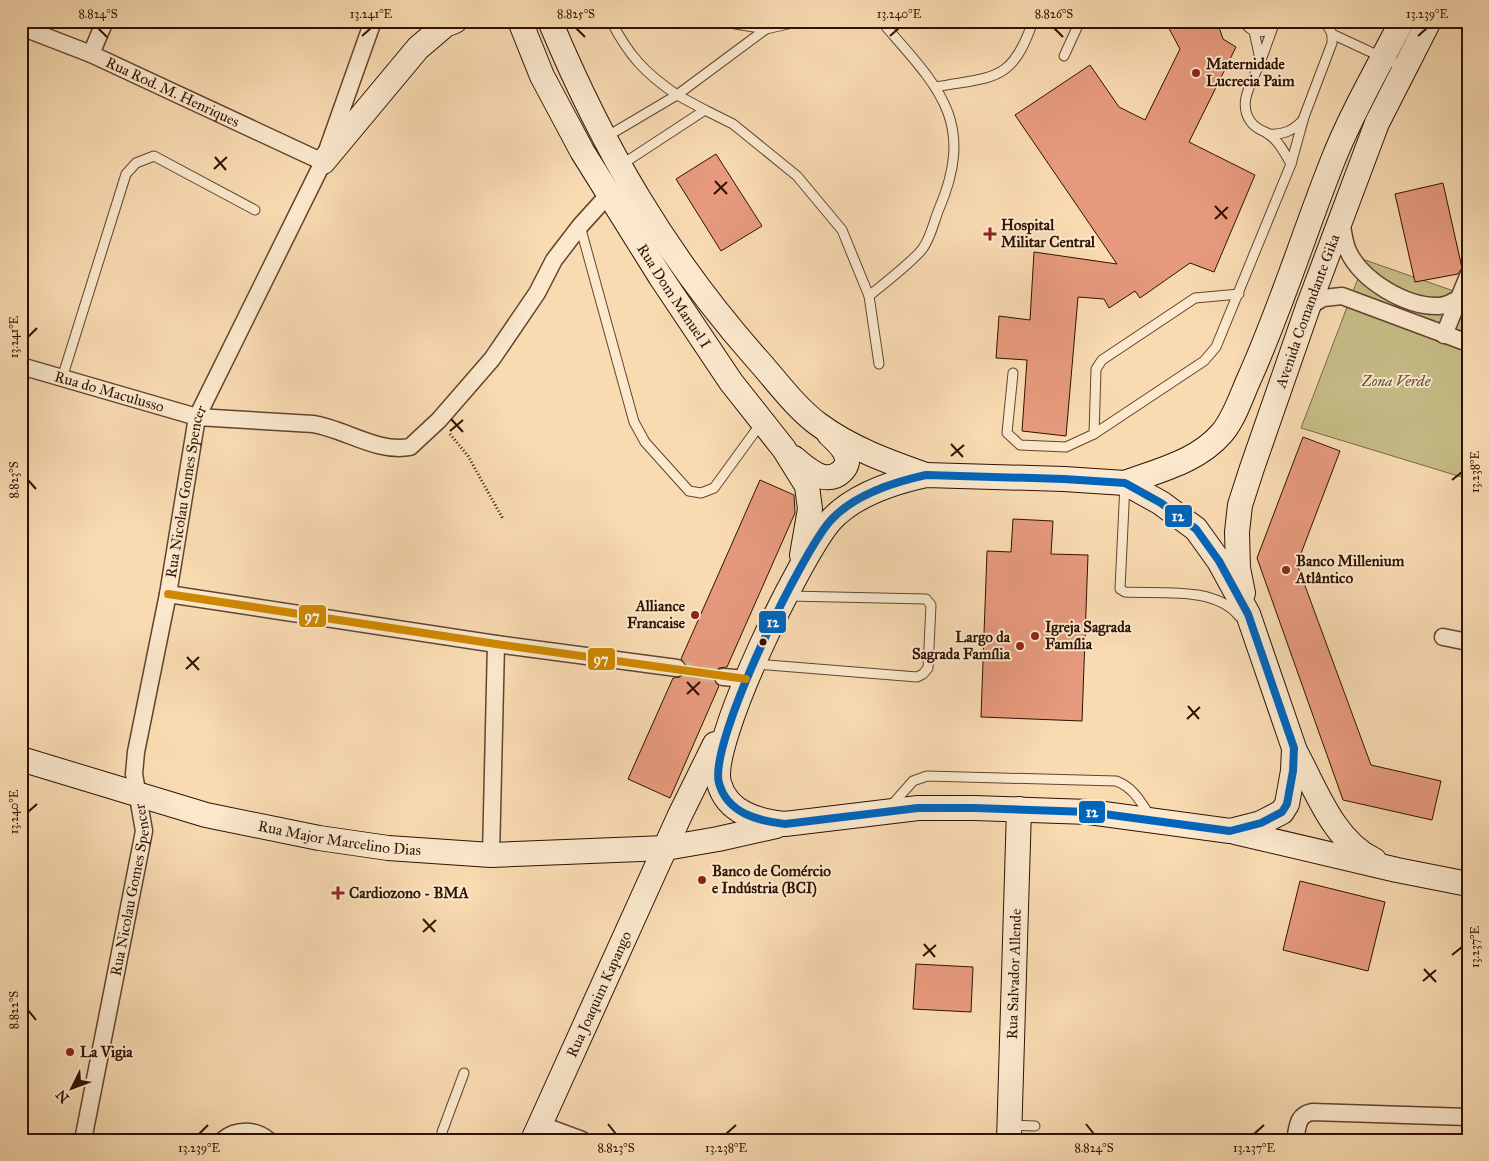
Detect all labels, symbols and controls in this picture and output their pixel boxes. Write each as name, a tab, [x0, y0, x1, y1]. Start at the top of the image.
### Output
text: 8.824°S	[78, 7, 118, 21]
text: 13.241°E	[350, 7, 393, 21]
text: 8.825°S	[557, 7, 595, 21]
text: 13.240°E	[877, 7, 922, 21]
text: 8.826°S	[1035, 7, 1073, 21]
text: 13.239°E	[1406, 7, 1448, 21]
street label: Rua Rod. M. Henriques	[103, 53, 242, 131]
place label: Maternidade Lucrecia Paim	[1206, 55, 1295, 90]
marker: Maternidade Lucrecia Paim	[1190, 67, 1202, 79]
place label: Hospital Militar Central	[1001, 216, 1096, 251]
marker: Hospital Militar Central	[983, 227, 997, 241]
street label: Avenida Comandante Gika	[1271, 231, 1344, 391]
street label: Rua Dom Manuel I	[633, 241, 715, 352]
text: 13.241°E	[7, 315, 21, 358]
street label: Rua do Maculusso	[52, 367, 167, 416]
park label: Zona Verde	[1361, 372, 1431, 390]
street label: Rua Nicolau Gomes Spencer	[162, 402, 211, 579]
text: 13.238°E	[1468, 451, 1482, 493]
text: 8.823°S	[7, 461, 21, 499]
line badge: 12	[1164, 504, 1193, 528]
text: 12	[1172, 508, 1185, 525]
place label: Banco Millenium Atlântico	[1295, 552, 1405, 587]
marker: Banco Millenium Atlântico	[1280, 564, 1292, 576]
place label: Alliance Francaise	[627, 597, 686, 632]
line badge: 97	[298, 604, 327, 628]
text: 97	[305, 608, 320, 626]
marker: Alliance Francaise	[689, 609, 701, 621]
line badge: 12	[758, 610, 787, 634]
text: 12	[767, 614, 780, 631]
place label: Igreja Sagrada Família	[1045, 618, 1132, 653]
place label: Largo da Sagrada Família	[912, 628, 1011, 664]
marker: Igreja Sagrada Família	[1029, 630, 1041, 642]
unlabelled marker	[758, 637, 768, 647]
marker: Largo da Sagrada Família	[1014, 640, 1026, 652]
line badge: 97	[587, 647, 616, 671]
text: 97	[594, 651, 609, 669]
text: 13.240°E	[7, 789, 21, 834]
line badge: 12	[1078, 800, 1106, 824]
street label: Rua Nicolau Gomes Spencer	[107, 802, 153, 978]
text: 12	[1086, 804, 1099, 821]
street label: Rua Major Marcelino Dias	[256, 817, 422, 859]
place label: Banco de Comércio e Indústria (BCI)	[712, 862, 831, 898]
marker: Banco de Comércio e Indústria (BCI)	[696, 874, 708, 886]
place label: Cardiozono - BMA	[349, 884, 470, 902]
marker: Cardiozono - BMA	[331, 886, 345, 900]
street label: Rua Salvador Allende	[1003, 908, 1025, 1040]
text: 13.237°E	[1468, 926, 1482, 968]
street label: Rua Joaquim Kapango	[563, 928, 635, 1060]
text: 8.822°S	[7, 991, 21, 1029]
place label: La Vigia	[80, 1043, 133, 1062]
marker: La Vigia	[64, 1046, 76, 1058]
north arrow	[48, 1064, 98, 1114]
text: N	[52, 1086, 73, 1106]
text: 13.239°E	[178, 1141, 220, 1155]
text: 8.823°S	[597, 1141, 635, 1155]
text: 13.238°E	[705, 1141, 747, 1155]
text: 8.824°S	[1074, 1141, 1114, 1155]
text: 13.237°E	[1233, 1141, 1275, 1155]

